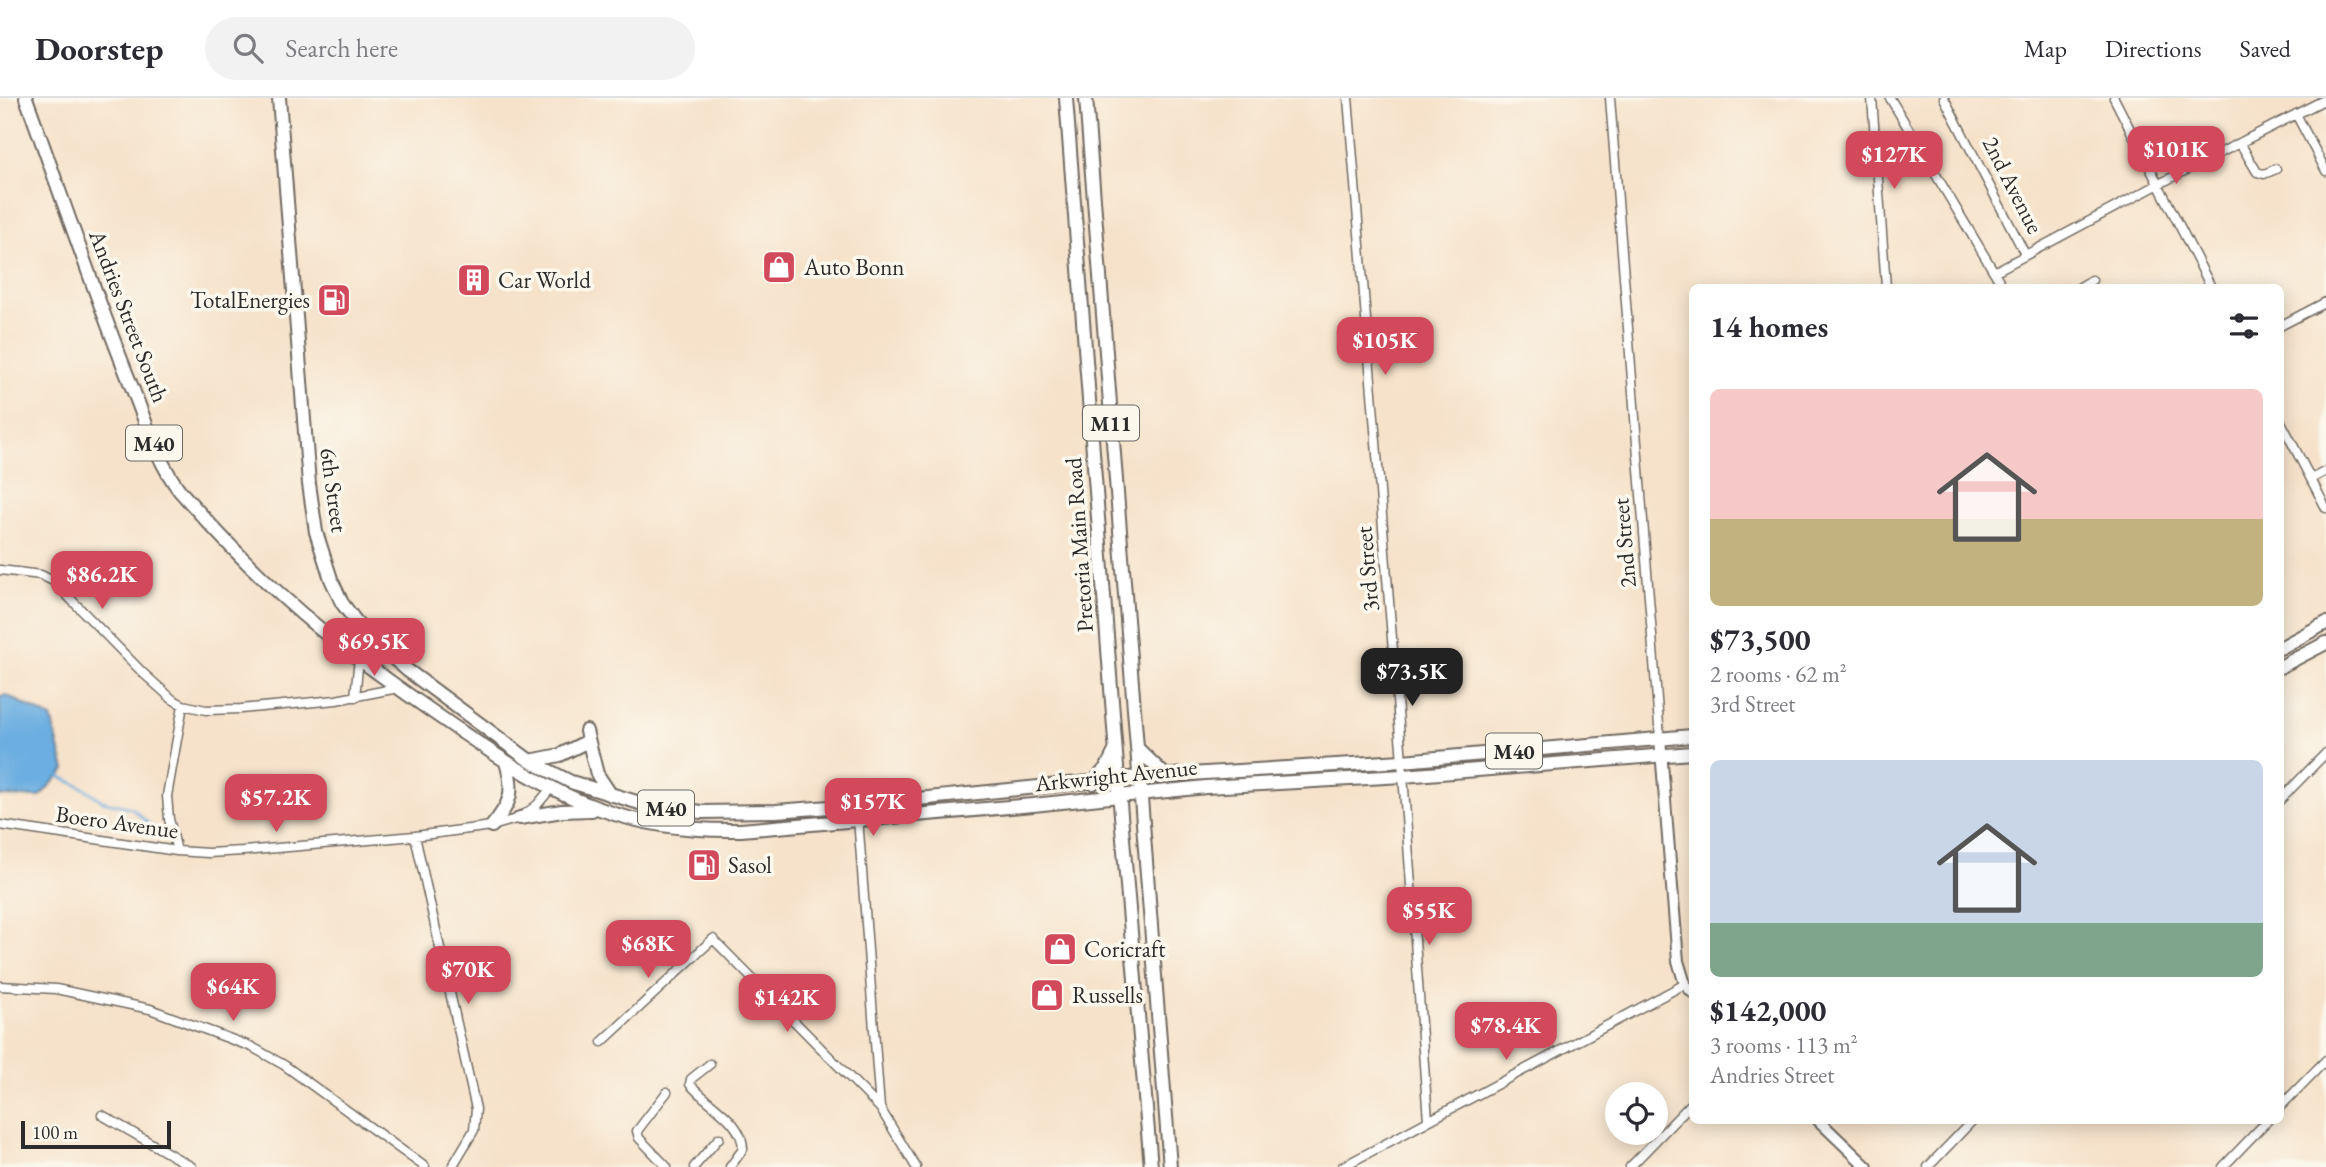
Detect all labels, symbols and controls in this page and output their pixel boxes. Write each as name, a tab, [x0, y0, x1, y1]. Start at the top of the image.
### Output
search box	[205, 17, 695, 80]
text: Doorstep	[35, 27, 163, 70]
icon: search	[229, 29, 267, 67]
text: Search here	[285, 31, 398, 65]
text: Map	[2024, 33, 2067, 64]
text: Directions	[2105, 33, 2202, 64]
text: Saved	[2240, 33, 2291, 64]
pin: $101K	[2127, 126, 2225, 186]
street label: 2nd Avenue	[1976, 131, 2050, 239]
pin: $127K	[1845, 132, 1943, 191]
text: $101K	[2144, 134, 2208, 164]
text: $127K	[1862, 139, 1926, 169]
street label: Andries Street South	[82, 225, 176, 407]
shop icon: Auto Bonn	[760, 248, 798, 286]
place label: Auto Bonn	[803, 252, 904, 282]
building icon: Car World	[455, 261, 493, 299]
place label: Car World	[498, 265, 591, 295]
fuel station icon: TotalEnergies	[315, 281, 353, 319]
place label: TotalEnergies	[190, 285, 310, 315]
text: 14 homes	[1710, 307, 1828, 346]
icon: filters	[2225, 307, 2263, 345]
pin: $105K	[1336, 317, 1434, 377]
text: $105K	[1353, 325, 1417, 355]
road number: M11	[1083, 406, 1139, 440]
road number: M40	[126, 426, 182, 460]
icon: home	[1924, 434, 2050, 560]
street label: 6th Street	[313, 446, 355, 535]
street label: Pretoria Main Road	[1058, 456, 1100, 633]
street label: 2nd Street	[1605, 496, 1643, 589]
street label: 3rd Street	[1348, 524, 1386, 613]
pin: $86.2K	[45, 552, 159, 611]
text: $86.2K	[67, 559, 137, 589]
pin: $69.5K	[317, 618, 431, 678]
text: $73,500	[1710, 620, 1811, 659]
text: $69.5K	[339, 626, 409, 656]
pin: $73.5K	[1355, 648, 1469, 708]
text: $73.5K	[1377, 656, 1447, 686]
text: 2 rooms · 62 m²	[1710, 659, 1847, 689]
text: 3rd Street	[1710, 689, 1796, 719]
road number: M40	[1486, 734, 1542, 768]
street label: Arkwright Avenue	[1032, 752, 1199, 799]
pin: $57.2K	[219, 774, 333, 834]
pin: $157K	[824, 778, 922, 838]
text: $57.2K	[241, 782, 311, 812]
text: $157K	[841, 786, 905, 816]
road number: M40	[638, 790, 694, 826]
street label: Boero Avenue	[54, 799, 180, 845]
icon: home	[1924, 805, 2050, 931]
fuel station icon: Sasol	[685, 846, 723, 884]
place label: Sasol	[728, 850, 772, 880]
pin: $55K	[1388, 888, 1470, 947]
text: $55K	[1403, 895, 1455, 925]
pin: $68K	[607, 920, 689, 980]
text: $68K	[622, 928, 674, 958]
shop icon: Coricraft	[1041, 930, 1079, 968]
place label: Coricraft	[1084, 934, 1166, 964]
pin: $70K	[427, 946, 509, 1006]
text: $70K	[442, 954, 494, 984]
pin: $64K	[192, 964, 274, 1023]
text: $64K	[207, 971, 259, 1001]
pin: $142K	[738, 974, 836, 1034]
shop icon: Russells	[1028, 976, 1066, 1014]
place label: Russells	[1072, 980, 1143, 1010]
text: $142K	[755, 982, 819, 1012]
text: $142,000	[1710, 991, 1826, 1030]
pin: $78.4K	[1449, 1002, 1563, 1062]
text: $78.4K	[1471, 1010, 1541, 1040]
text: 3 rooms · 113 m²	[1710, 1030, 1858, 1060]
text: Andries Street	[1710, 1060, 1835, 1090]
map controls	[1605, 1082, 1668, 1145]
button: locate	[1605, 1082, 1668, 1145]
scale bar	[21, 1118, 172, 1150]
text: 100 m	[32, 1120, 78, 1145]

